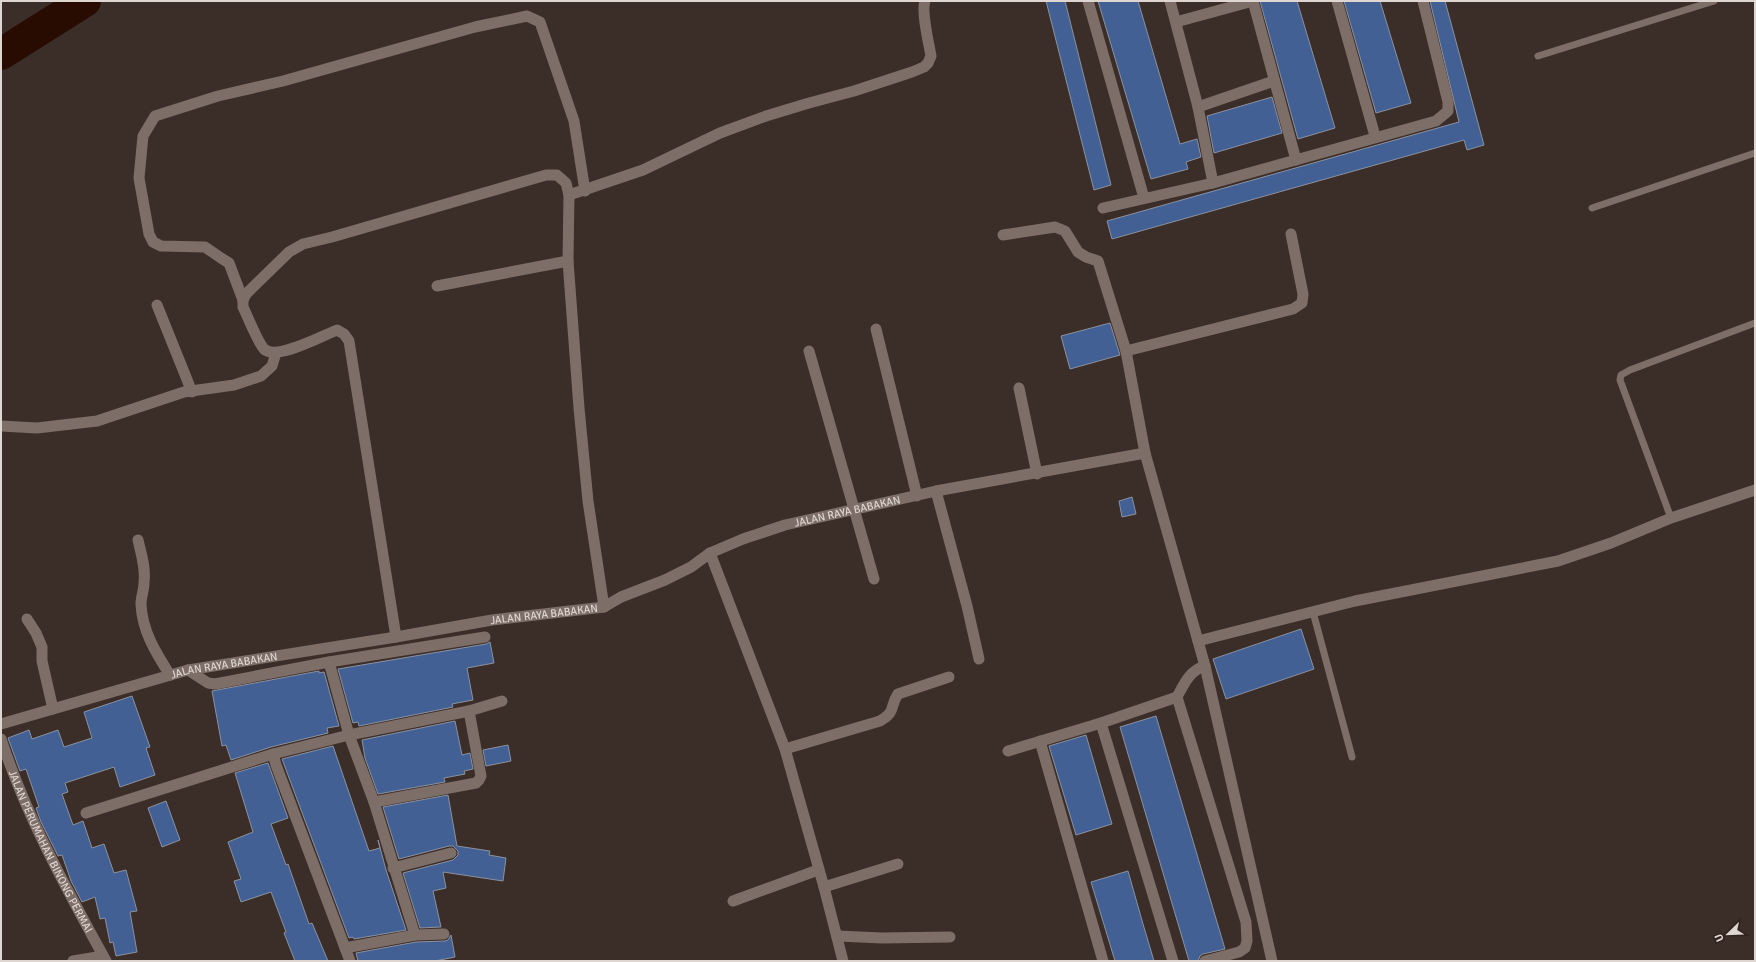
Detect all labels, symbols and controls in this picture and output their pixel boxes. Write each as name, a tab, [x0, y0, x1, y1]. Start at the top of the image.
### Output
street label: JALAN RAYA BABAKAN	[793, 493, 902, 530]
street label: JALAN RAYA BABAKAN	[489, 602, 598, 627]
street label: JALAN RAYA BABAKAN	[169, 650, 278, 682]
street label: JALAN PERUMAHAN BINONG PERMAI	[6, 768, 95, 935]
north arrow	[1708, 914, 1748, 954]
text: U	[1712, 932, 1727, 944]

